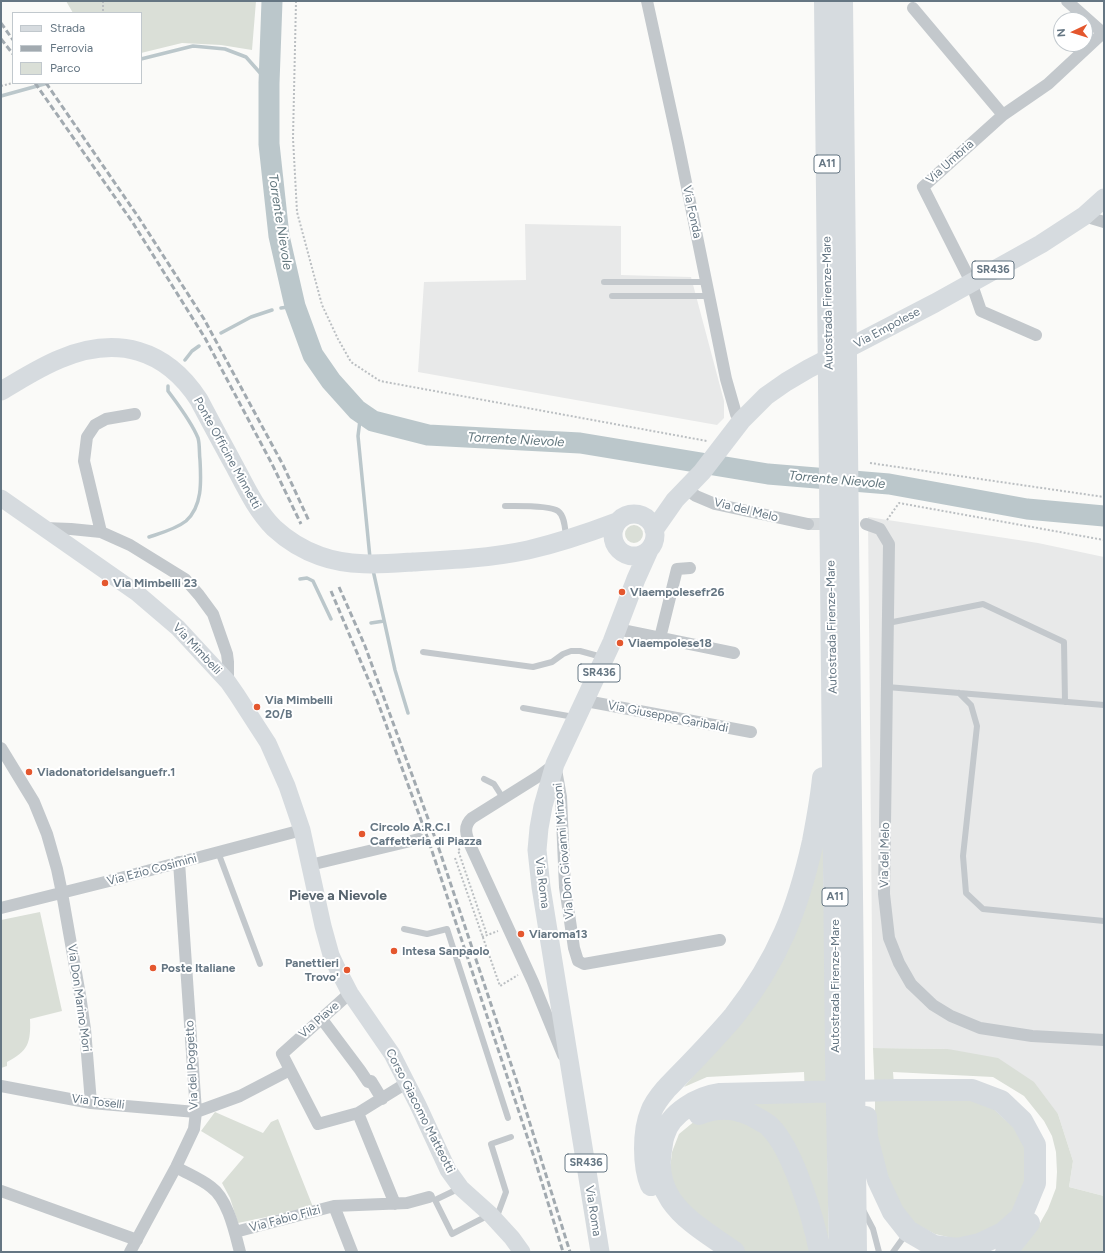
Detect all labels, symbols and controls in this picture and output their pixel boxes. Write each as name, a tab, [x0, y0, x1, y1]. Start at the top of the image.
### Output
legend	[12, 12, 142, 84]
north arrow	[1053, 12, 1093, 52]
text: Strada	[50, 21, 85, 35]
text: N	[1055, 28, 1068, 38]
text: Ferrovia	[50, 41, 93, 55]
text: Parco	[50, 61, 80, 75]
street label: Via Umbria	[923, 137, 977, 187]
road number: A11	[814, 155, 840, 173]
water label: Torrente Nievole	[265, 173, 295, 271]
street label: Via Fonda	[679, 184, 705, 240]
street label: Autostrada Firenze-Mare	[820, 236, 836, 370]
road number: SR436	[972, 261, 1014, 279]
street label: Via Empolese	[851, 305, 923, 351]
street label: Ponte Officine Minnetti	[190, 395, 264, 511]
water label: Torrente Nievole	[467, 430, 565, 450]
water label: Torrente Nievole	[788, 468, 886, 492]
street label: Via del Melo	[712, 495, 780, 525]
street label: Autostrada Firenze-Mare	[824, 560, 840, 694]
place label: Via Mimbelli 23	[113, 576, 197, 590]
marker: Via Mimbelli 23	[100, 578, 110, 588]
place label: Viaempolesefr26	[630, 585, 725, 599]
marker: Viaempolesefr26	[617, 587, 627, 597]
street label: Via Mimbelli	[170, 620, 224, 678]
place label: Viaempolese18	[628, 636, 712, 650]
marker: Viaempolese18	[615, 638, 625, 648]
road number: SR436	[578, 664, 620, 682]
place label: Via Mimbelli 20/B	[265, 693, 333, 721]
street label: Via Giuseppe Garibaldi	[607, 698, 729, 736]
marker: Via Mimbelli 20/B	[252, 702, 262, 712]
place label: Viadonatoridelsanguefr.1	[37, 765, 175, 779]
marker: Viadonatoridelsanguefr.1	[24, 767, 34, 777]
street label: Via Don Giovanni Minzoni	[551, 782, 577, 920]
place label: Circolo A.R.C.I Caffetteria di Piazza	[370, 820, 482, 848]
street label: Via del Melo	[877, 822, 893, 888]
marker: Circolo A.R.C.I Caffetteria di Piazza	[357, 829, 367, 839]
street label: Via Ezio Cosimini	[106, 851, 198, 889]
street label: Via Roma	[532, 857, 552, 909]
district label: Pieve a Nievole	[289, 888, 387, 904]
road number: A11	[822, 888, 848, 906]
street label: Autostrada Firenze-Mare	[828, 919, 842, 1053]
place label: Viaroma13	[529, 927, 587, 941]
marker: Viaroma13	[516, 929, 526, 939]
street label: Via Don Marino Mori	[64, 943, 94, 1053]
place label: Intesa Sanpaolo	[402, 944, 489, 958]
marker: Intesa Sanpaolo	[389, 946, 399, 956]
place label: Panettieri Trovo'	[285, 956, 339, 984]
place label: Poste Italiane	[161, 961, 235, 975]
marker: Poste Italiane	[148, 963, 158, 973]
marker: Panettieri Trovo'	[342, 965, 352, 975]
street label: Via Piave	[296, 999, 342, 1041]
street label: Via del Poggetto	[182, 1020, 202, 1110]
street label: Corso Giacomo Matteotti	[382, 1046, 458, 1176]
street label: Via Toselli	[71, 1092, 125, 1112]
road number: SR436	[565, 1154, 607, 1172]
street label: Via Roma	[582, 1185, 604, 1237]
street label: Via Fabio Filzi	[248, 1203, 322, 1235]

